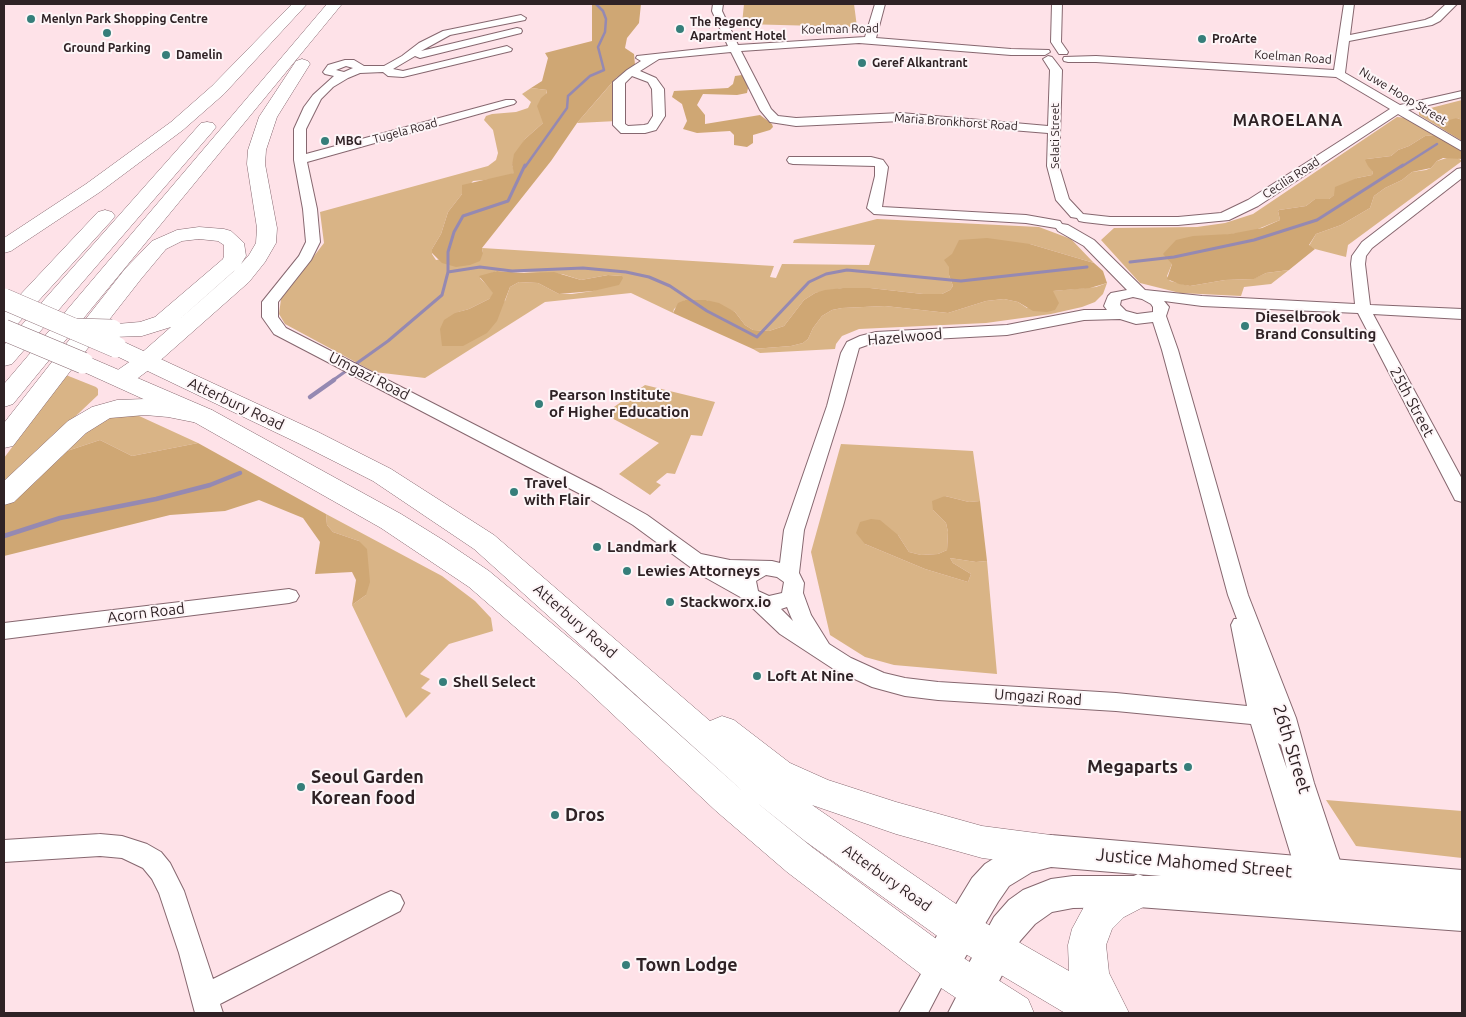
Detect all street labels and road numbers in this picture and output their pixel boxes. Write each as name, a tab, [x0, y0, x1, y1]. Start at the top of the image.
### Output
street label: Koelman Road	[801, 21, 879, 37]
street label: Koelman Road	[1254, 47, 1332, 67]
street label: Nuwe Hoop Street	[1357, 64, 1449, 128]
street label: Selati Street	[1048, 103, 1062, 169]
street label: Maria Bronkhorst Road	[894, 110, 1018, 134]
street label: Tugela Road	[371, 115, 439, 147]
street label: Cecilia Road	[1260, 154, 1322, 202]
street label: Hazelwood	[867, 325, 943, 349]
street label: Umgazi Road	[326, 348, 412, 404]
street label: 25th Street	[1386, 364, 1438, 440]
street label: Atterbury Road	[185, 374, 287, 434]
street label: Atterbury Road	[530, 580, 620, 662]
street label: Acorn Road	[106, 599, 186, 627]
street label: Umgazi Road	[993, 685, 1083, 709]
street label: 26th Street	[1268, 702, 1316, 796]
street label: Atterbury Road	[839, 841, 935, 915]
street label: Justice Mahomed Street	[1095, 844, 1293, 882]

